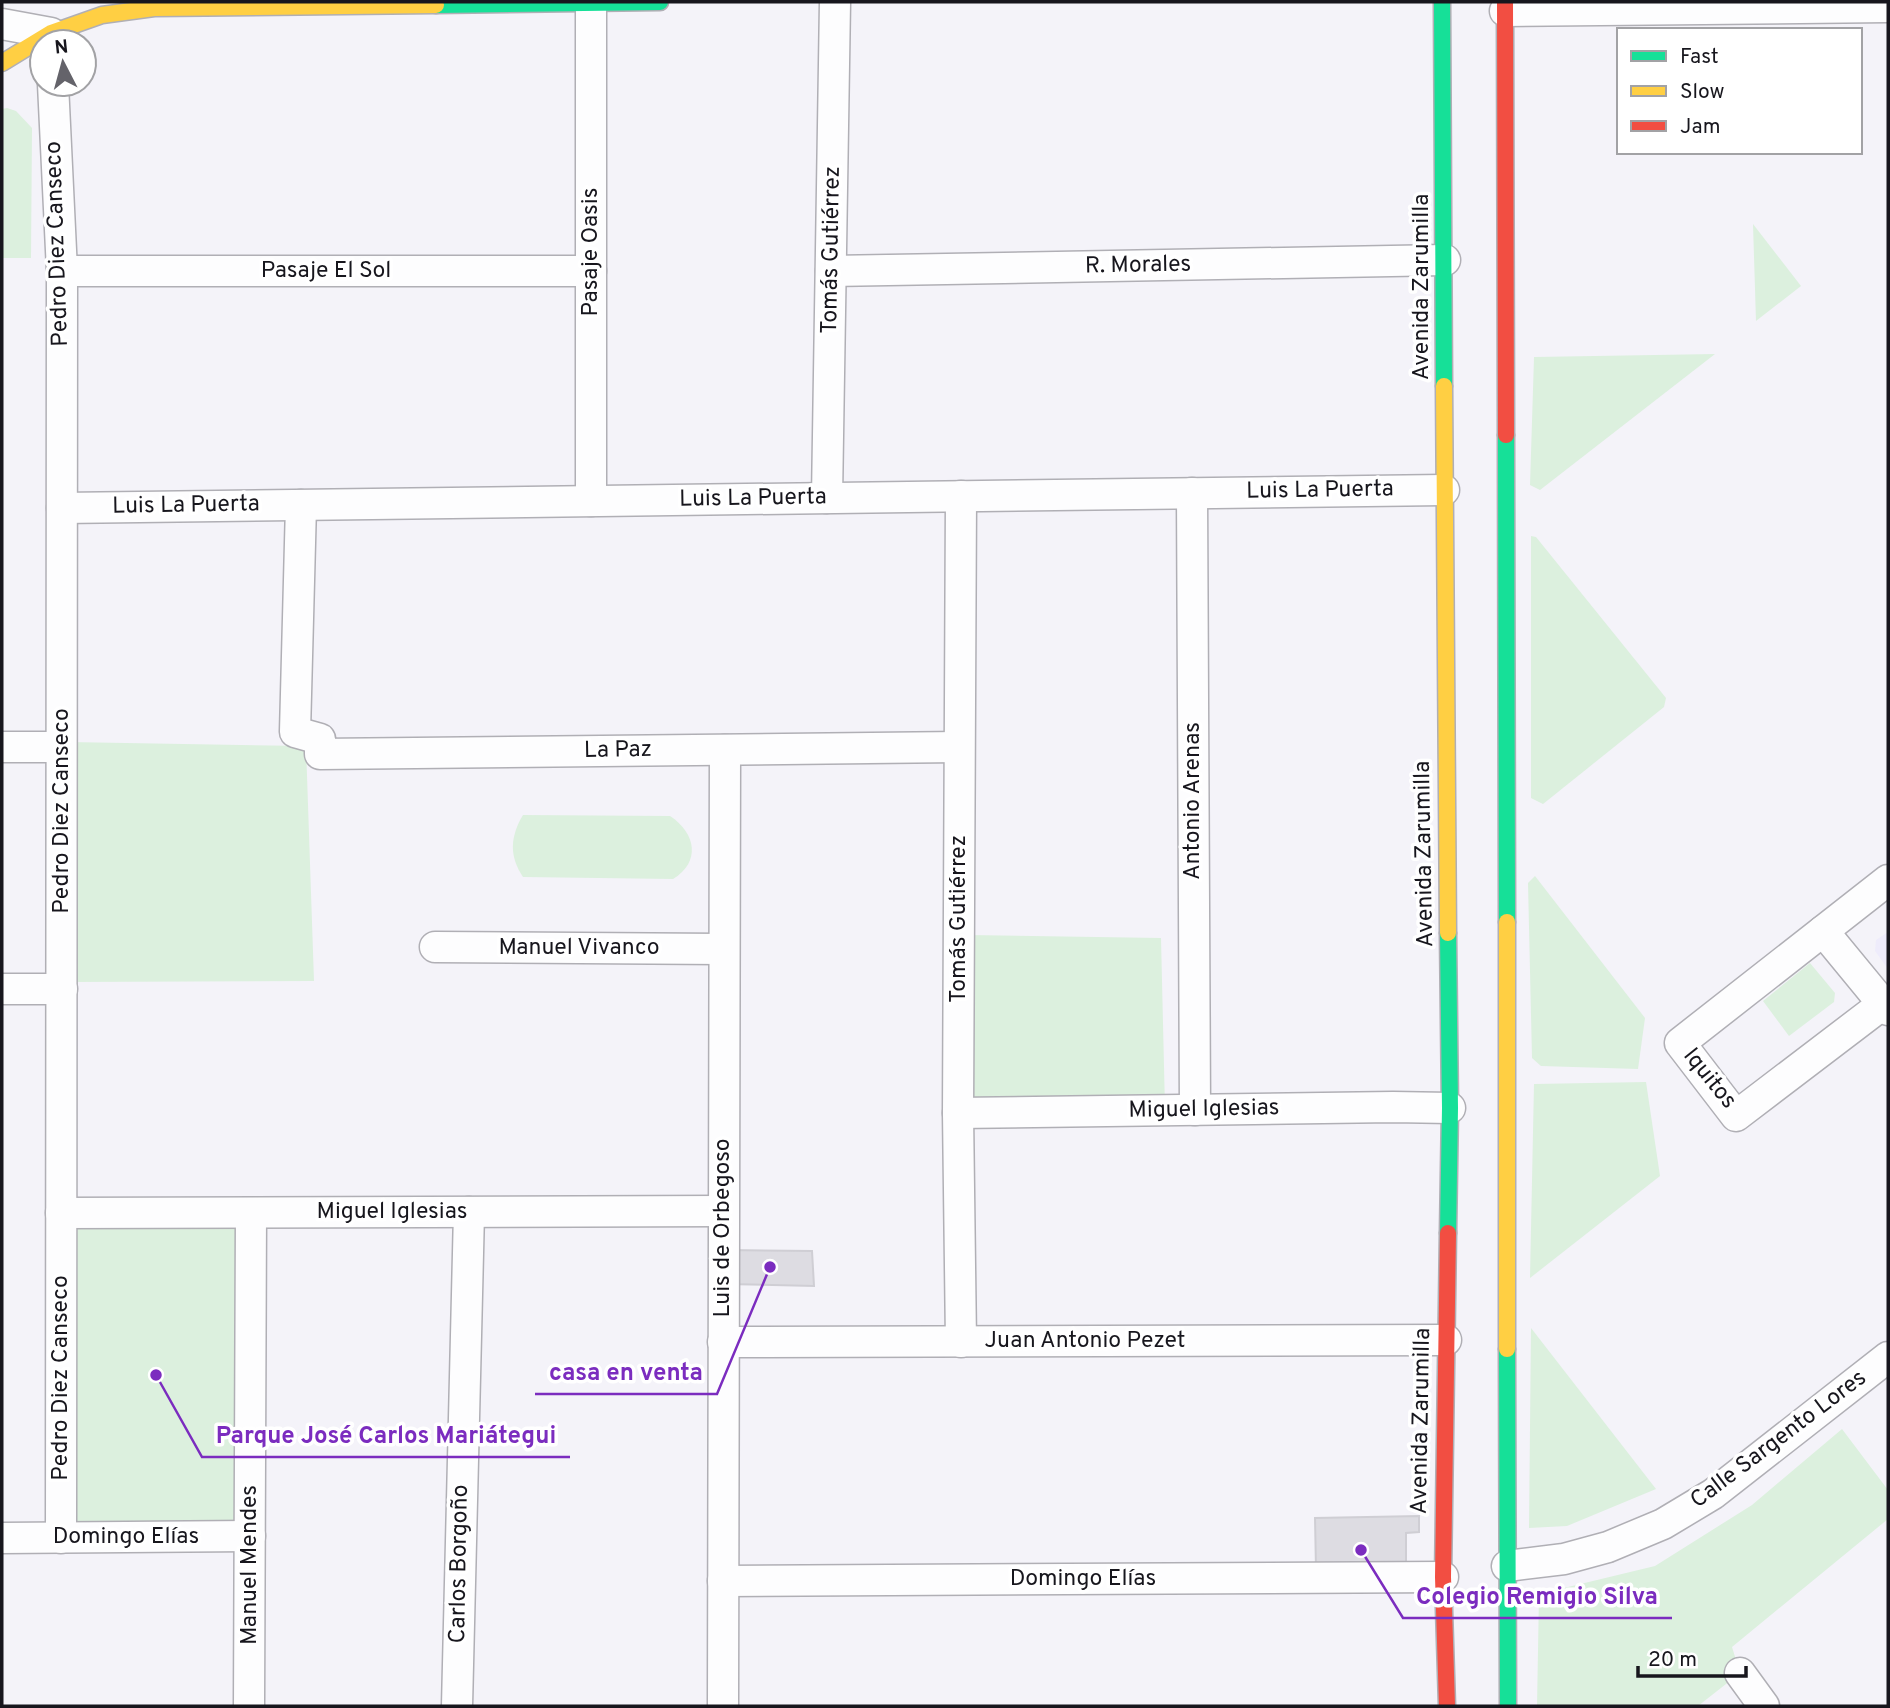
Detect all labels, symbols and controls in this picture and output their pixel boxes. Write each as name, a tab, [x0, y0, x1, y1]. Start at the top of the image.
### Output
north arrow	[28, 28, 98, 98]
legend	[1617, 28, 1862, 154]
text: N	[53, 35, 69, 61]
text: Fast	[1680, 44, 1719, 71]
text: Slow	[1680, 79, 1725, 106]
text: Jam	[1680, 114, 1721, 141]
street label: Pedro Diez Canseco	[40, 141, 76, 347]
street label: Tomás Gutiérrez	[816, 166, 848, 334]
street label: Pasaje Oasis	[577, 188, 606, 316]
street label: Avenida Zarumilla	[1408, 194, 1437, 380]
street label: R. Morales	[1085, 251, 1191, 281]
street label: Pasaje El Sol	[261, 257, 391, 286]
street label: Luis La Puerta	[1246, 475, 1394, 507]
street label: Luis La Puerta	[679, 483, 827, 515]
street label: Luis La Puerta	[112, 490, 260, 522]
street label: Pedro Diez Canseco	[48, 708, 77, 914]
street label: Antonio Arenas	[1179, 722, 1208, 880]
street label: La Paz	[584, 736, 652, 766]
street label: Avenida Zarumilla	[1409, 760, 1441, 948]
street label: Tomás Gutiérrez	[945, 835, 974, 1003]
street label: Manuel Vivanco	[498, 934, 660, 963]
street label: Iquitos	[1676, 1043, 1742, 1115]
street label: Miguel Iglesias	[1128, 1094, 1280, 1126]
street label: Luis de Orbegoso	[709, 1138, 738, 1318]
street label: Miguel Iglesias	[316, 1198, 468, 1227]
street label: Pedro Diez Canseco	[47, 1275, 76, 1481]
street label: Juan Antonio Pezet	[985, 1327, 1185, 1356]
street label: Avenida Zarumilla	[1406, 1327, 1438, 1515]
callout: casa en venta	[535, 1349, 717, 1394]
text: casa en venta	[549, 1359, 703, 1389]
street label: Calle Sargento Lores	[1685, 1364, 1873, 1516]
callout: Parque José Carlos Mariátegui	[202, 1412, 570, 1457]
text: Parque José Carlos Mariátegui	[216, 1422, 556, 1452]
street label: Carlos Borgoño	[444, 1484, 476, 1644]
street label: Manuel Mendes	[236, 1485, 265, 1645]
street label: Domingo Elías	[53, 1523, 199, 1552]
street label: Domingo Elías	[1010, 1565, 1156, 1594]
callout: Colegio Remigio Silva	[1403, 1573, 1672, 1618]
text: Colegio Remigio Silva	[1416, 1583, 1658, 1613]
scale bar	[1638, 1634, 1746, 1678]
text: 20 m	[1648, 1647, 1697, 1674]

